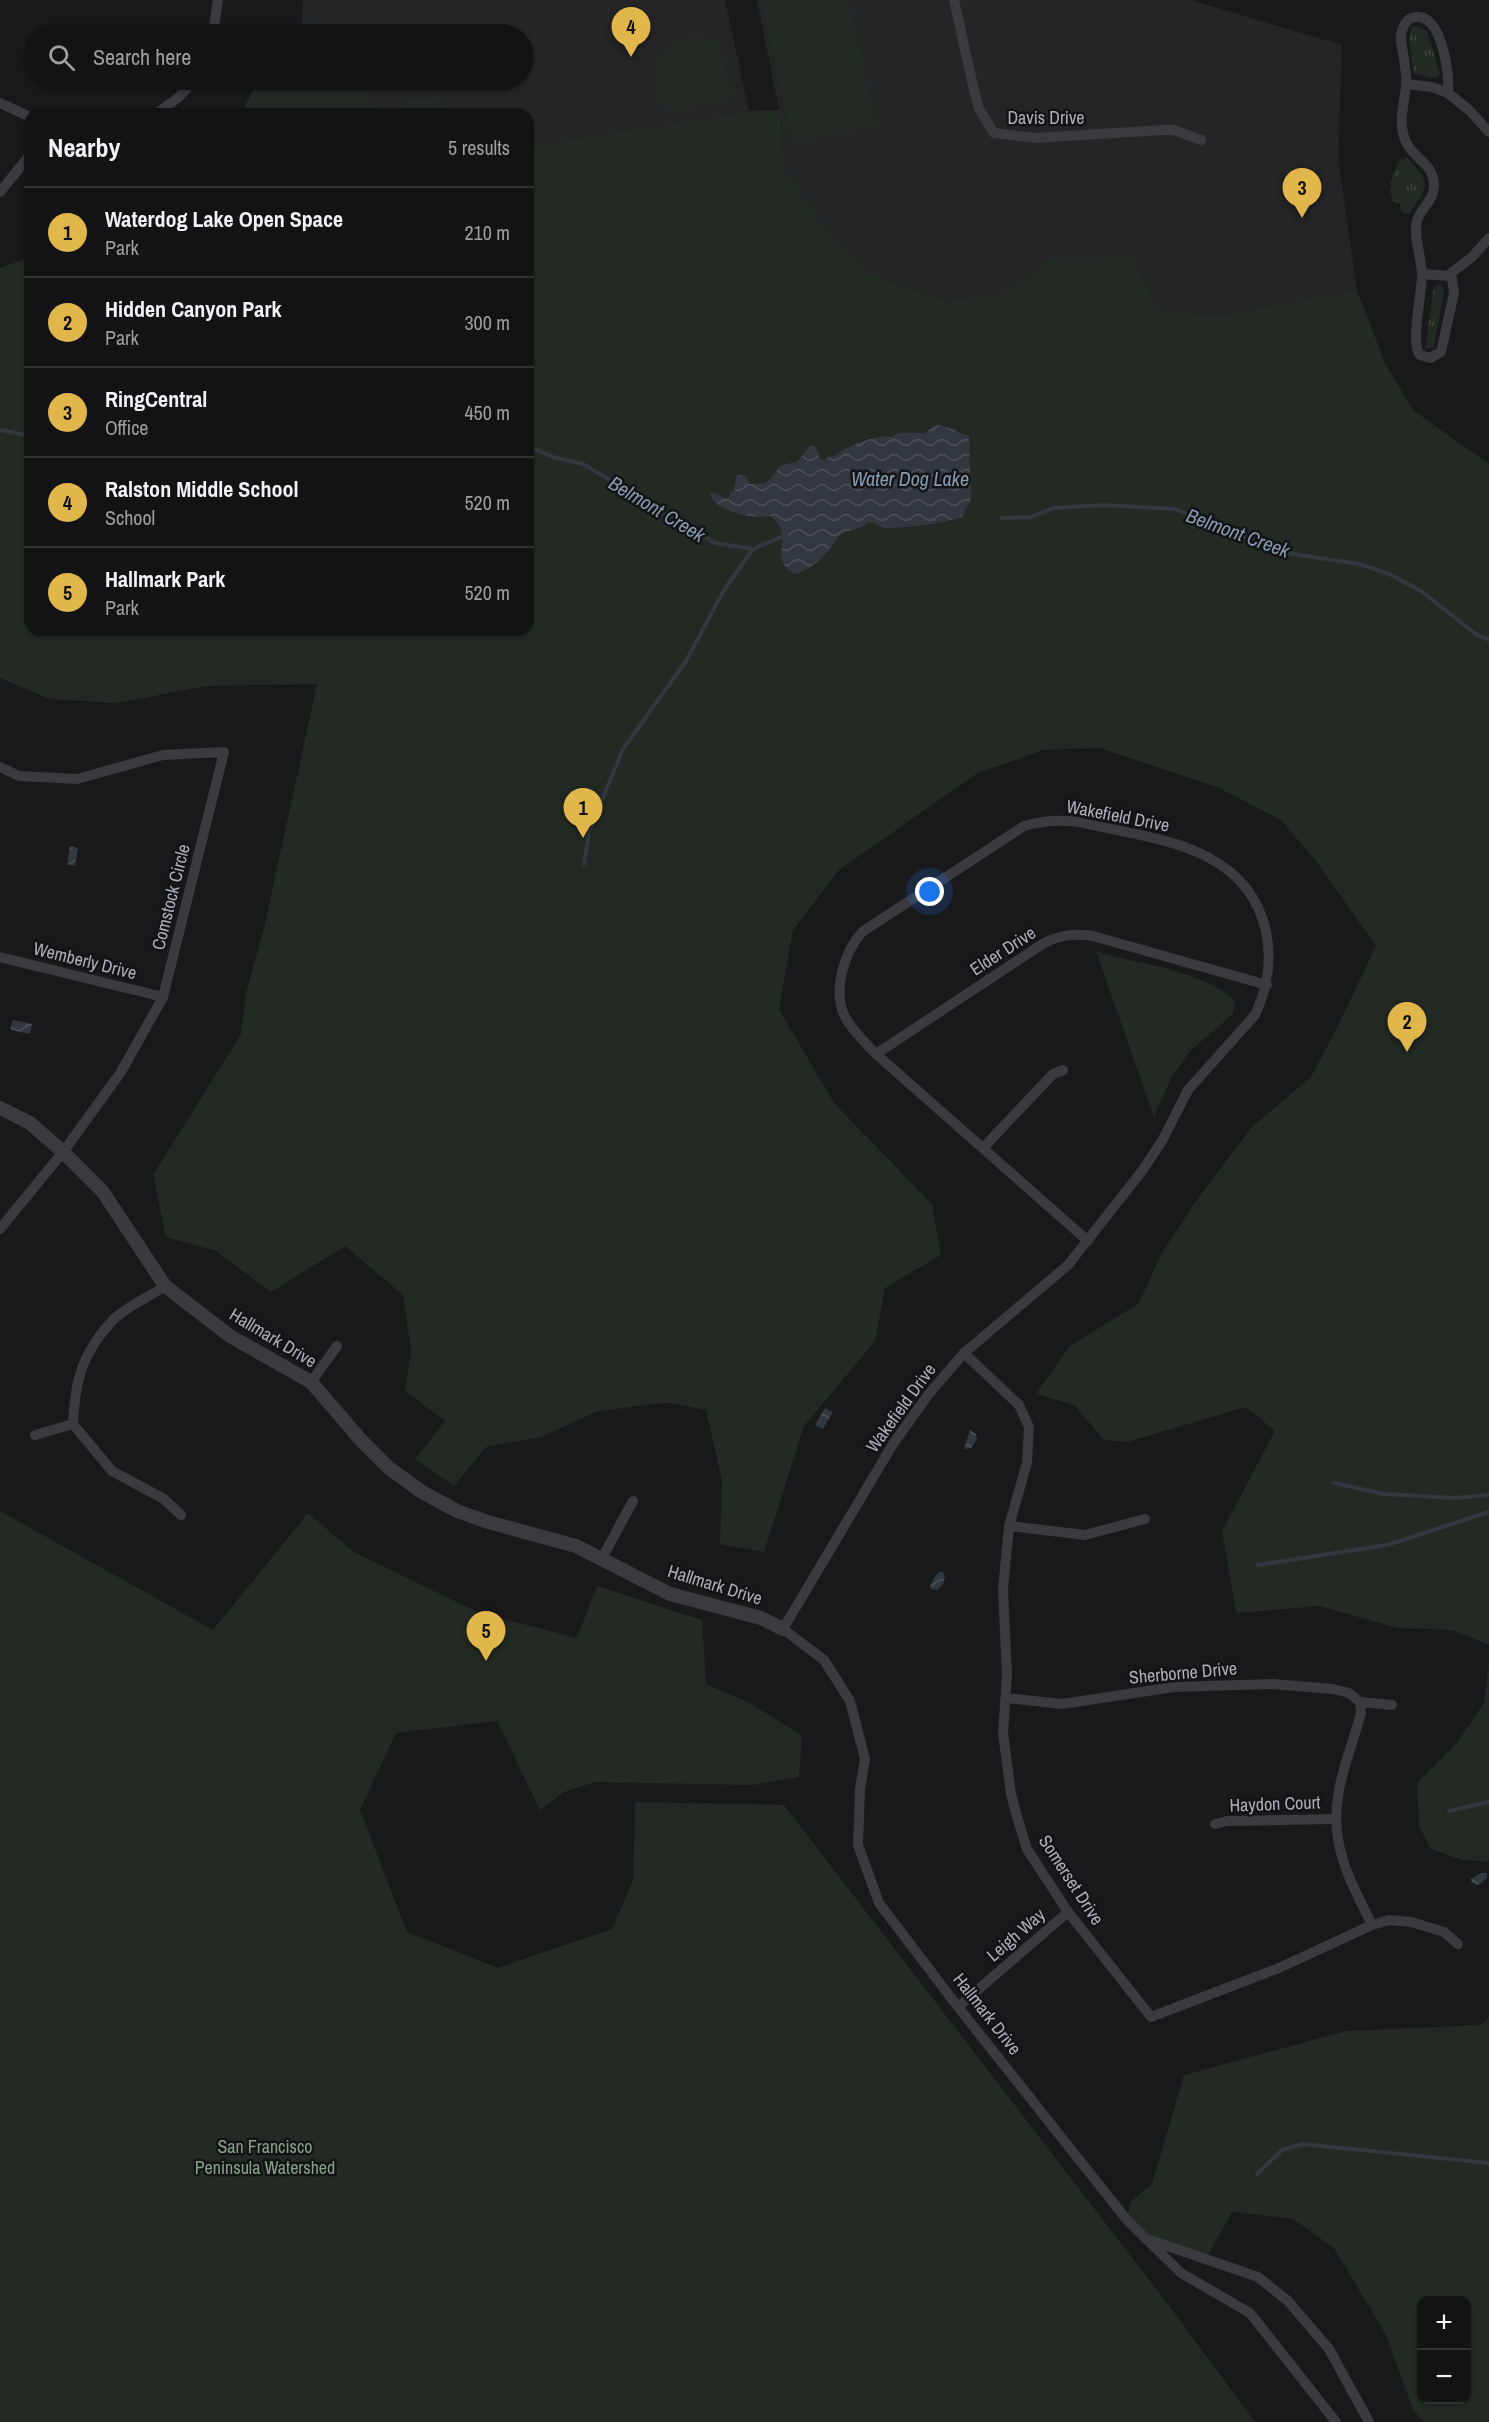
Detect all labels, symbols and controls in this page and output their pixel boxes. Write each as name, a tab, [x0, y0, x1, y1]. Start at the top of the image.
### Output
pin: 4	[612, 8, 650, 57]
search box	[24, 24, 534, 90]
icon: search	[45, 41, 78, 74]
text: Search here	[93, 42, 191, 72]
street label: Davis Drive	[1007, 105, 1085, 130]
text: Nearby	[48, 130, 120, 165]
text: 5 results	[448, 134, 510, 161]
pin: 3	[1282, 168, 1322, 218]
text: Waterdog Lake Open Space	[105, 204, 343, 234]
text: 1	[63, 219, 72, 246]
text: 210 m	[464, 219, 510, 246]
text: Park	[105, 234, 139, 261]
text: Hidden Canyon Park	[105, 294, 281, 324]
text: 2	[63, 309, 72, 336]
text: 300 m	[464, 309, 510, 336]
text: Park	[105, 324, 139, 351]
text: RingCentral	[105, 384, 207, 414]
text: 3	[63, 399, 72, 426]
text: 450 m	[464, 399, 510, 426]
text: Office	[105, 414, 148, 441]
water label: Water Dog Lake	[851, 465, 969, 492]
water label: Belmont Creek	[604, 469, 711, 548]
text: Ralston Middle School	[105, 474, 298, 504]
text: 4	[63, 489, 72, 516]
text: 520 m	[464, 489, 510, 516]
water label: Belmont Creek	[1183, 501, 1294, 564]
text: School	[105, 504, 155, 531]
text: Hallmark Park	[105, 564, 225, 594]
text: 5	[63, 579, 72, 606]
text: 520 m	[464, 579, 510, 606]
text: Park	[105, 594, 139, 621]
pin: 1	[564, 788, 602, 838]
street label: Wakefield Drive	[1064, 793, 1172, 838]
street label: Comstock Circle	[145, 841, 196, 952]
your location	[915, 877, 944, 906]
street label: Elder Drive	[965, 920, 1040, 981]
street label: Wemberly Drive	[31, 936, 139, 985]
pin: 2	[1388, 1002, 1426, 1052]
street label: Hallmark Drive	[225, 1302, 322, 1373]
street label: Wakefield Drive	[860, 1358, 941, 1457]
street label: Hallmark Drive	[665, 1558, 765, 1611]
pin: 5	[466, 1612, 506, 1661]
street label: Sherborne Drive	[1128, 1655, 1238, 1690]
street label: Haydon Court	[1229, 1789, 1321, 1818]
street label: Somerset Drive	[1033, 1830, 1110, 1930]
street label: Leigh Way	[981, 1902, 1051, 1967]
street label: Hallmark Drive	[948, 1968, 1027, 2060]
park label: San Francisco Peninsula Watershed	[195, 2134, 335, 2180]
map controls	[1417, 2296, 1471, 2404]
button: +	[1417, 2296, 1471, 2350]
button: −	[1417, 2350, 1471, 2404]

